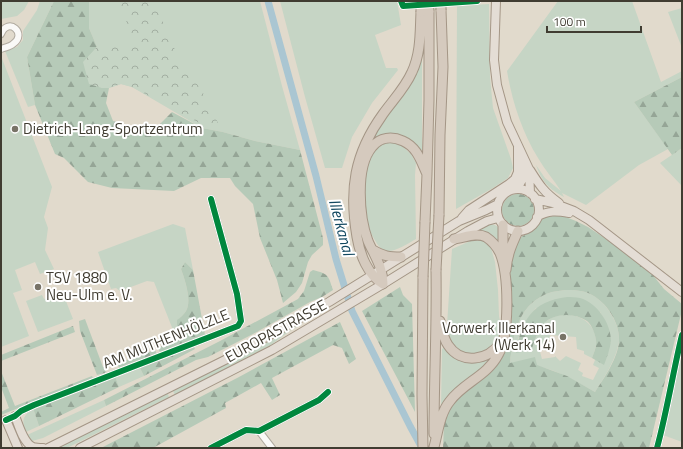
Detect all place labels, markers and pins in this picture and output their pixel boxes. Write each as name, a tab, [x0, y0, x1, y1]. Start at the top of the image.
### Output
place label: Dietrich-Lang-Sportzentrum	[23, 117, 203, 140]
marker: Dietrich-Lang-Sportzentrum	[10, 124, 20, 134]
place label: TSV 1880 Neu-Ulm e. V.	[46, 266, 132, 306]
marker: TSV 1880 Neu-Ulm e. V.	[33, 282, 43, 292]
place label: Vorwerk Illerkanal (Werk 14)	[442, 316, 555, 356]
marker: Vorwerk Illerkanal (Werk 14)	[558, 332, 568, 342]

